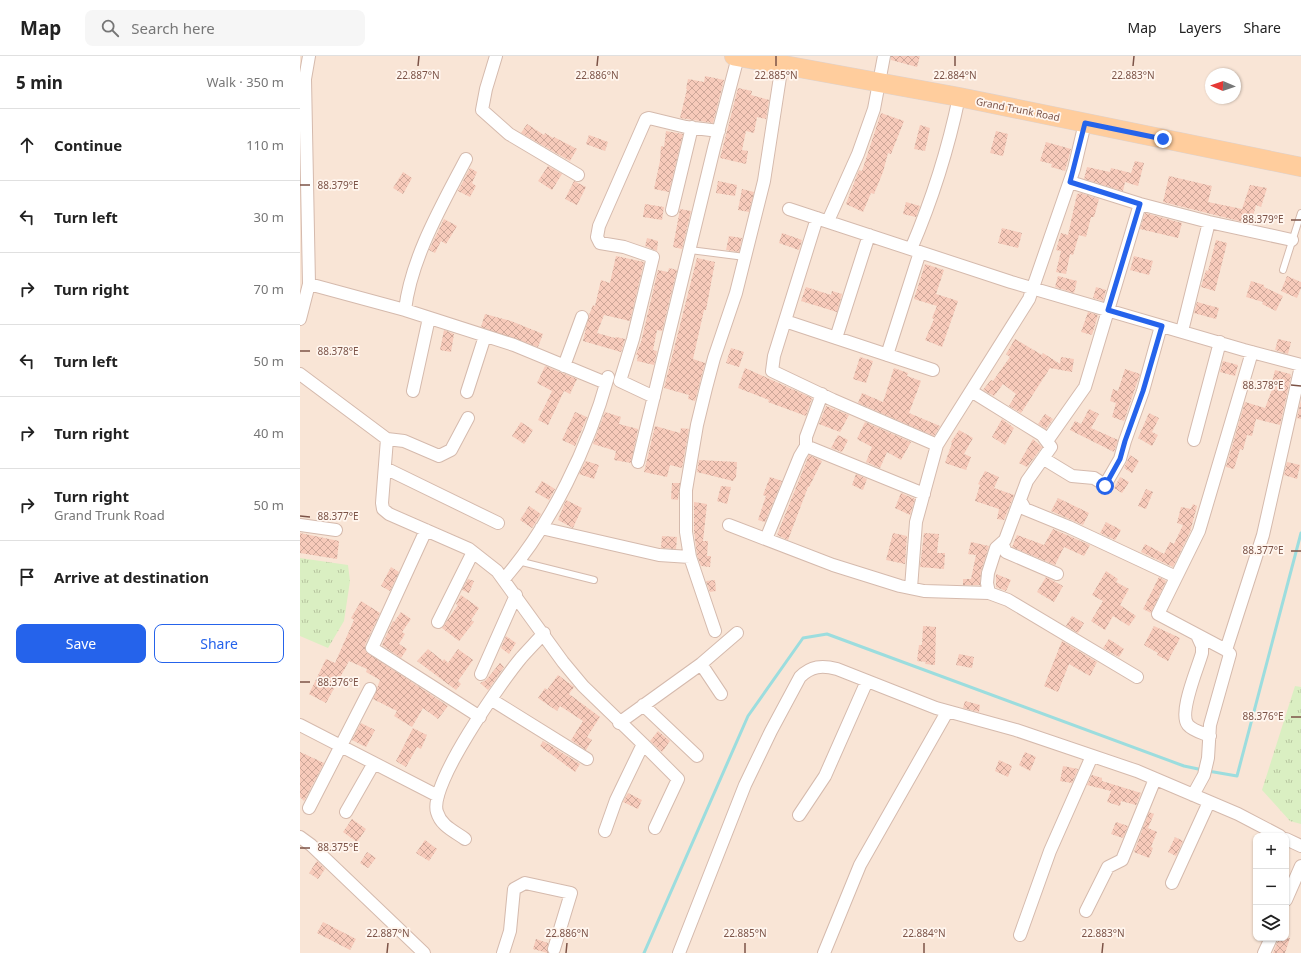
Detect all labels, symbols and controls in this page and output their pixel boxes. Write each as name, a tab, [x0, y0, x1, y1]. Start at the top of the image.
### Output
search box	[85, 10, 365, 46]
text: Map	[20, 15, 61, 41]
icon: search	[99, 17, 121, 39]
text: Search here	[131, 18, 215, 38]
text: Map	[1128, 18, 1157, 37]
text: Layers	[1179, 18, 1221, 37]
text: Share	[1243, 18, 1281, 37]
text: 22.887°N	[396, 68, 440, 82]
text: 22.886°N	[575, 68, 619, 82]
text: 22.885°N	[754, 68, 798, 82]
text: 22.884°N	[933, 68, 977, 82]
text: 22.883°N	[1111, 68, 1155, 82]
north arrow	[1205, 68, 1241, 104]
text: 5 min	[16, 71, 63, 94]
text: Walk · 350 m	[206, 73, 284, 91]
street label: Grand Trunk Road	[975, 94, 1061, 124]
route end	[1154, 130, 1172, 148]
icon: ahead	[16, 134, 38, 156]
text: Continue	[54, 135, 122, 155]
text: 110 m	[246, 136, 284, 154]
text: 88.379°E	[317, 178, 359, 192]
icon: left	[16, 206, 38, 228]
text: Turn left	[54, 207, 118, 227]
text: 30 m	[254, 208, 284, 226]
text: 88.379°E	[1242, 212, 1284, 226]
icon: right	[16, 278, 38, 300]
text: Turn right	[54, 279, 129, 299]
text: 70 m	[254, 280, 284, 298]
text: 88.378°E	[317, 344, 359, 358]
icon: left	[16, 350, 38, 372]
text: Turn left	[54, 351, 118, 371]
text: 50 m	[254, 352, 284, 370]
text: 88.378°E	[1242, 378, 1284, 392]
icon: right	[16, 422, 38, 444]
text: Turn right	[54, 423, 129, 443]
text: 40 m	[254, 424, 284, 442]
route start	[1096, 477, 1114, 495]
text: Turn right	[54, 486, 129, 506]
icon: right	[16, 494, 38, 516]
text: 50 m	[254, 496, 284, 514]
text: Grand Trunk Road	[54, 506, 165, 524]
text: 88.377°E	[317, 509, 359, 523]
text: 88.377°E	[1242, 543, 1284, 557]
icon: arrive	[16, 566, 38, 588]
text: Arrive at destination	[54, 567, 209, 587]
button: Save	[16, 624, 146, 663]
button: Share	[154, 624, 284, 663]
text: 88.376°E	[317, 675, 359, 689]
text: 88.376°E	[1242, 709, 1284, 723]
map controls	[1253, 833, 1289, 941]
button: +	[1253, 833, 1289, 869]
text: 88.375°E	[317, 840, 359, 854]
button: −	[1253, 869, 1289, 905]
button: layers	[1253, 905, 1289, 941]
text: 22.887°N	[366, 926, 410, 940]
text: 22.886°N	[545, 926, 589, 940]
text: 22.885°N	[723, 926, 767, 940]
text: 22.884°N	[902, 926, 946, 940]
text: 22.883°N	[1081, 926, 1125, 940]

